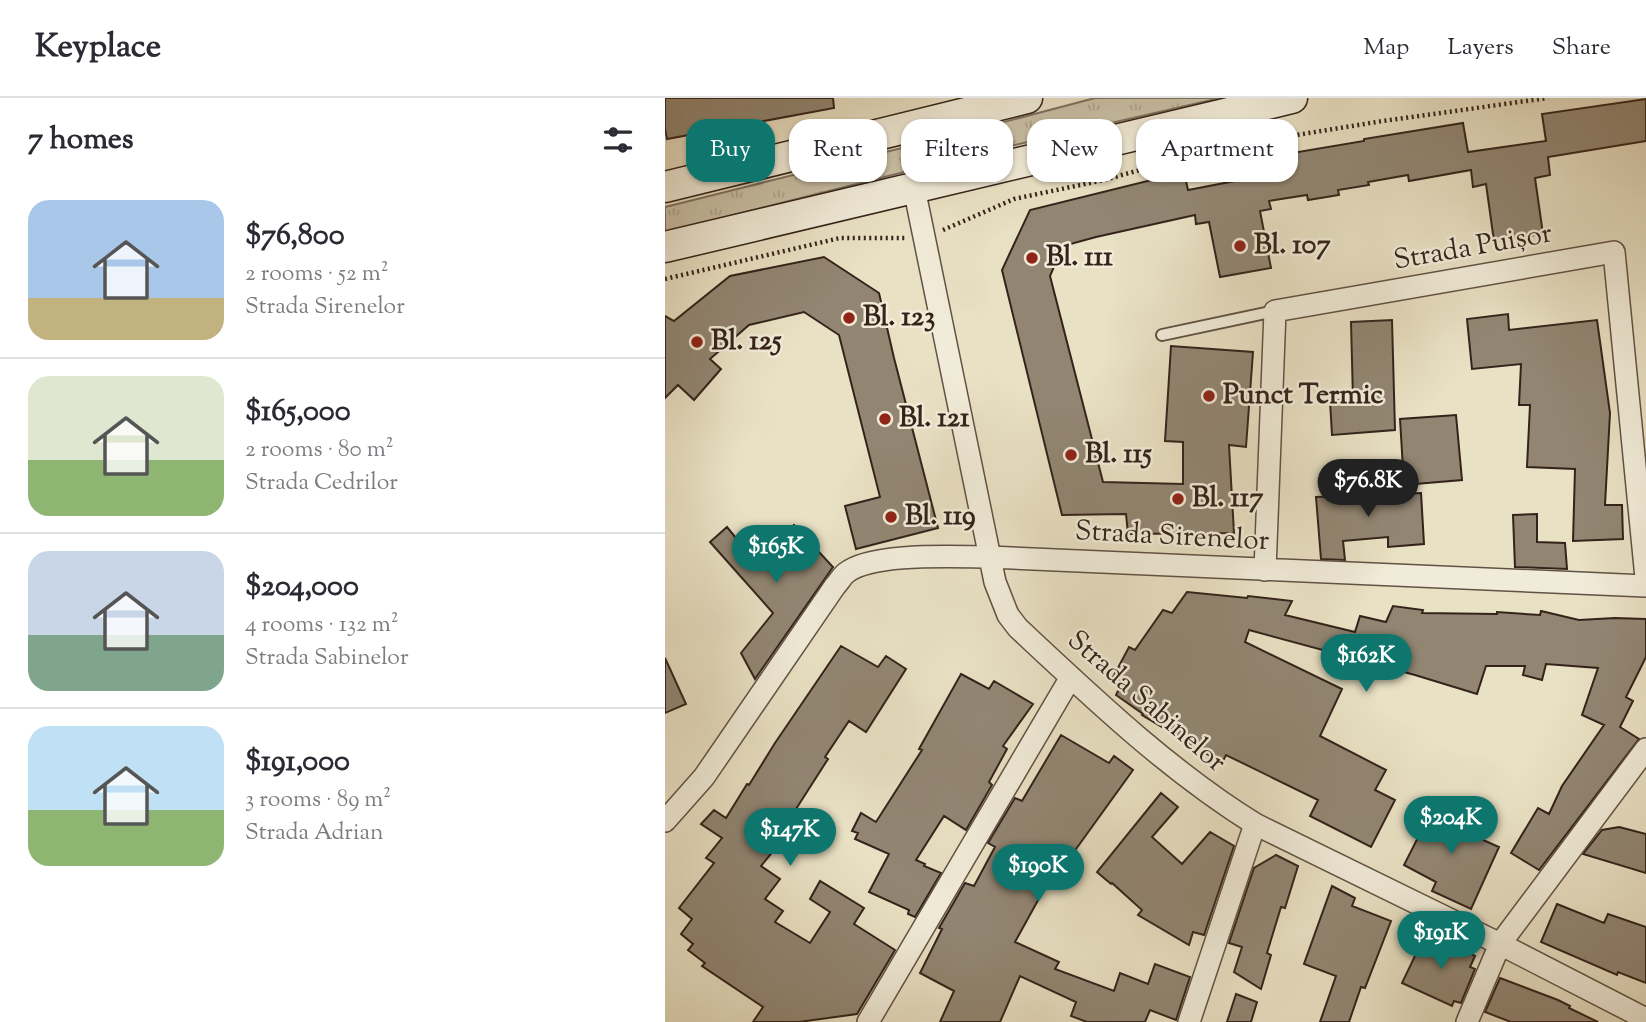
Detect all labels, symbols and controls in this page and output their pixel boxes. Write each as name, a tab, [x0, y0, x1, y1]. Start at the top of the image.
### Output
text: Keyplace	[35, 24, 161, 72]
text: Map	[1363, 31, 1409, 65]
text: Layers	[1447, 31, 1514, 65]
text: Share	[1552, 31, 1611, 65]
text: 7 homes	[28, 119, 133, 162]
chip: Buy	[686, 119, 775, 182]
chip: Rent	[789, 119, 887, 182]
chip: Filters	[901, 119, 1013, 182]
chip: New	[1027, 119, 1122, 182]
chip: Apartment	[1136, 119, 1298, 182]
icon: filters	[599, 121, 637, 159]
street label: Strada Puișor	[1391, 214, 1556, 282]
text: $76,800	[245, 215, 345, 258]
place label: Bl. 107	[1254, 226, 1330, 266]
icon: home	[84, 228, 168, 312]
place label: Bl. 111	[1046, 238, 1113, 278]
marker: Bl. 107	[1232, 238, 1248, 254]
marker: Bl. 111	[1024, 250, 1040, 266]
text: 2 rooms · 52 m²	[245, 258, 388, 291]
text: Strada Sirenelor	[245, 291, 405, 324]
place label: Bl. 123	[863, 298, 935, 338]
marker: Bl. 123	[841, 310, 857, 326]
place label: Bl. 125	[711, 322, 782, 362]
marker: Bl. 125	[689, 334, 705, 350]
place label: Punct Termic	[1223, 376, 1384, 416]
marker: Punct Termic	[1201, 388, 1217, 404]
text: $165,000	[245, 391, 351, 434]
place label: Bl. 121	[899, 399, 970, 439]
icon: home	[84, 404, 168, 488]
marker: Bl. 121	[877, 411, 893, 427]
text: 2 rooms · 80 m²	[245, 434, 393, 467]
place label: Bl. 115	[1085, 435, 1152, 475]
marker: Bl. 115	[1063, 447, 1079, 463]
pin: $76.8K	[1311, 460, 1425, 519]
text: $76.8K	[1334, 465, 1402, 498]
text: Strada Cedrilor	[245, 467, 398, 500]
place label: Bl. 117	[1192, 479, 1263, 519]
marker: Bl. 117	[1170, 491, 1186, 507]
place label: Bl. 119	[905, 497, 976, 537]
marker: Bl. 119	[883, 509, 899, 525]
street label: Strada Sirenelor	[1074, 512, 1271, 562]
pin: $165K	[727, 526, 825, 585]
text: $165K	[748, 531, 804, 564]
text: $204,000	[245, 566, 359, 609]
icon: home	[84, 579, 168, 663]
text: 4 rooms · 132 m²	[245, 609, 398, 642]
street label: Strada Sabinelor	[1058, 622, 1235, 783]
pin: $162K	[1317, 634, 1415, 694]
text: $162K	[1337, 640, 1395, 673]
text: Strada Sabinelor	[245, 642, 409, 675]
text: $191,000	[245, 741, 350, 784]
icon: home	[84, 754, 168, 838]
text: 3 rooms · 89 m²	[245, 784, 391, 817]
pin: $204K	[1402, 796, 1500, 856]
text: $204K	[1420, 802, 1482, 835]
pin: $147K	[741, 808, 839, 868]
text: $147K	[760, 814, 820, 847]
text: Strada Adrian	[245, 817, 384, 850]
pin: $190K	[989, 844, 1087, 904]
text: $190K	[1008, 850, 1068, 883]
pin: $191K	[1392, 912, 1490, 971]
text: $191K	[1413, 917, 1469, 950]

